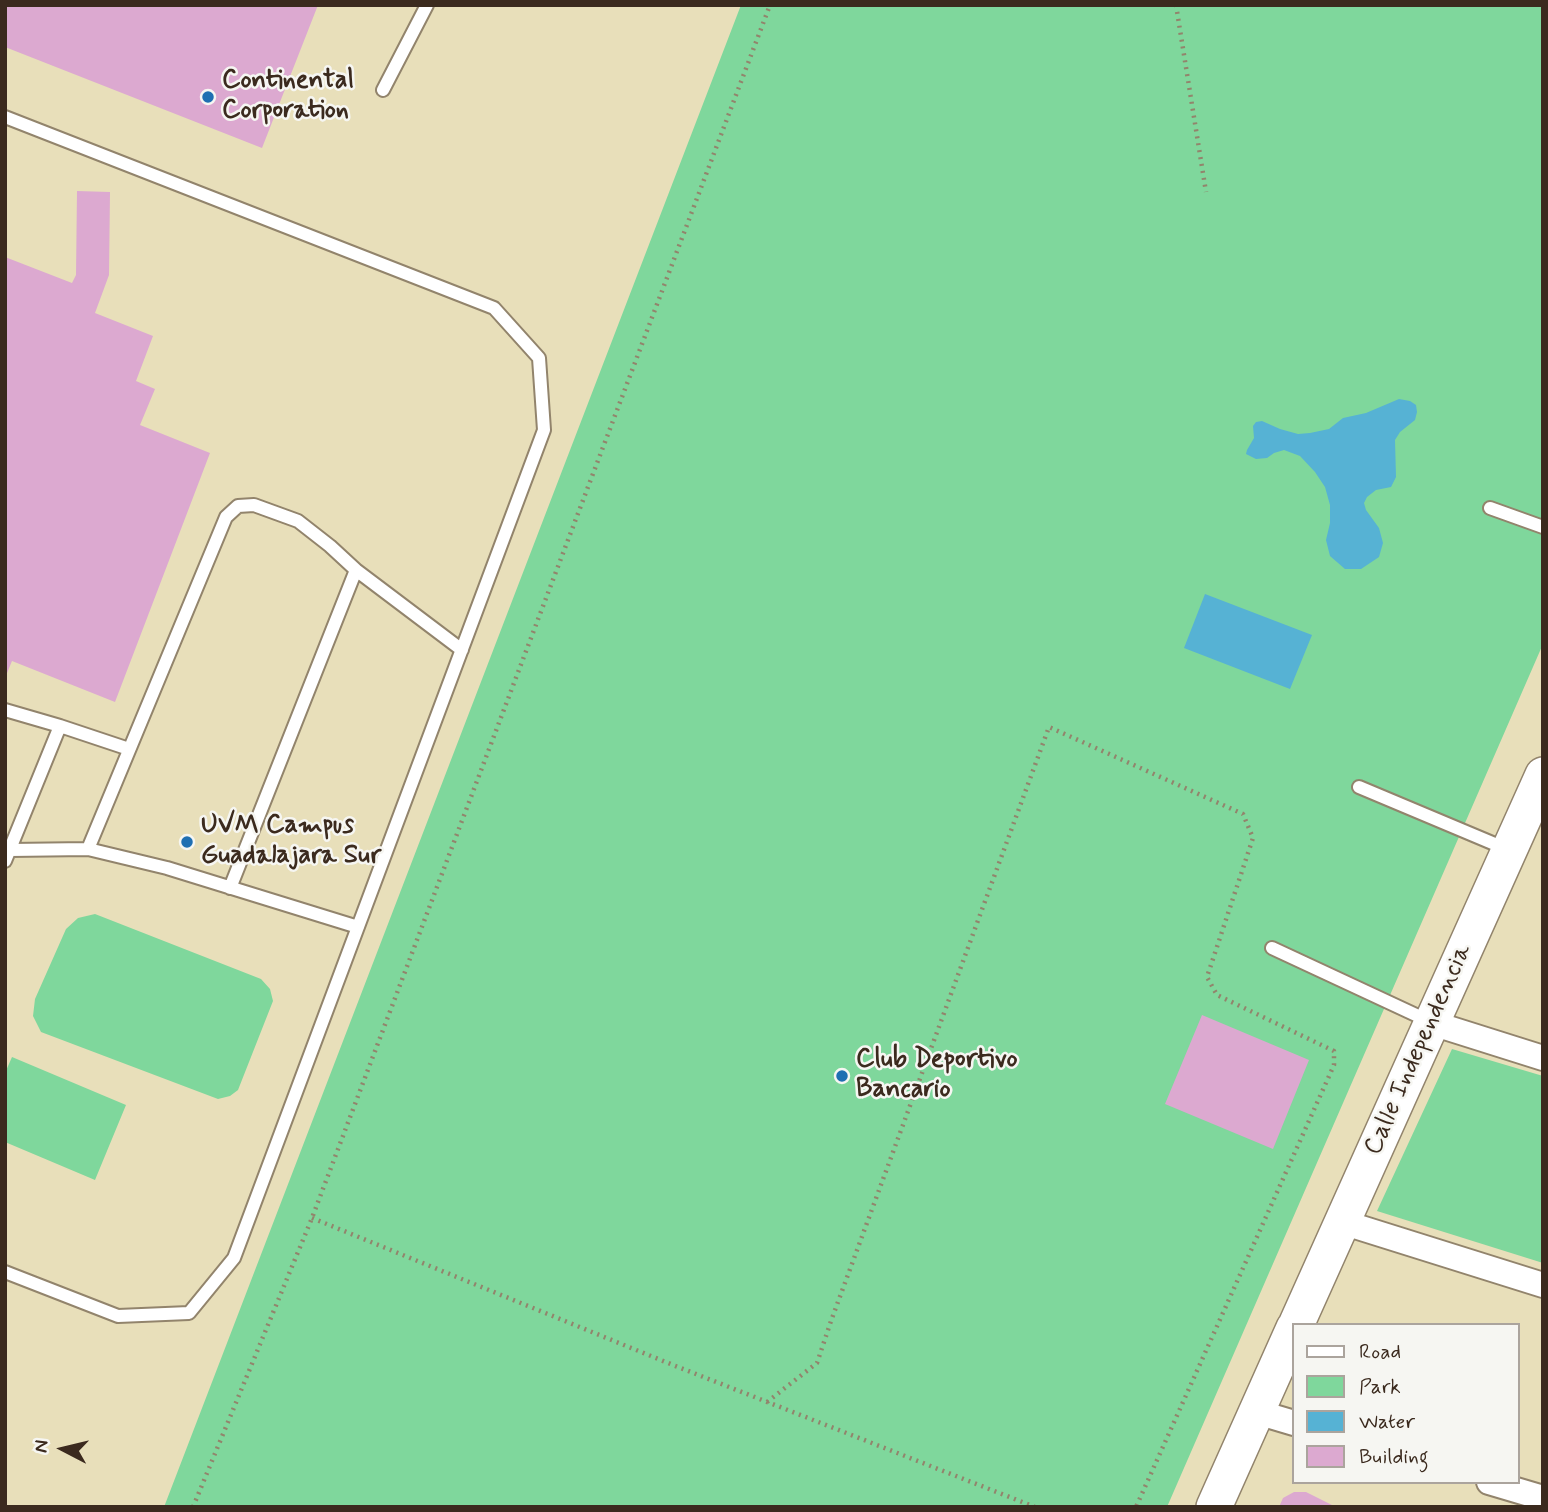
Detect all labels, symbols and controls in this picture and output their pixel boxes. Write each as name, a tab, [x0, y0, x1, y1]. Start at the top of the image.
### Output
place label: Continental Corporation	[222, 66, 354, 128]
marker: Continental Corporation	[200, 89, 216, 105]
place label: UVM Campus Guadalajara Sur	[201, 811, 381, 872]
marker: UVM Campus Guadalajara Sur	[179, 834, 195, 850]
street label: Calle Independencia	[1358, 940, 1480, 1160]
place label: Club Deportivo Bancario	[856, 1045, 1018, 1106]
marker: Club Deportivo Bancario	[834, 1068, 850, 1084]
legend	[1292, 1323, 1520, 1484]
text: Road	[1359, 1338, 1401, 1366]
text: Park	[1359, 1373, 1401, 1401]
text: Water	[1359, 1408, 1415, 1436]
north arrow	[28, 1414, 98, 1484]
text: N	[28, 1439, 55, 1454]
text: Building	[1359, 1443, 1429, 1471]

